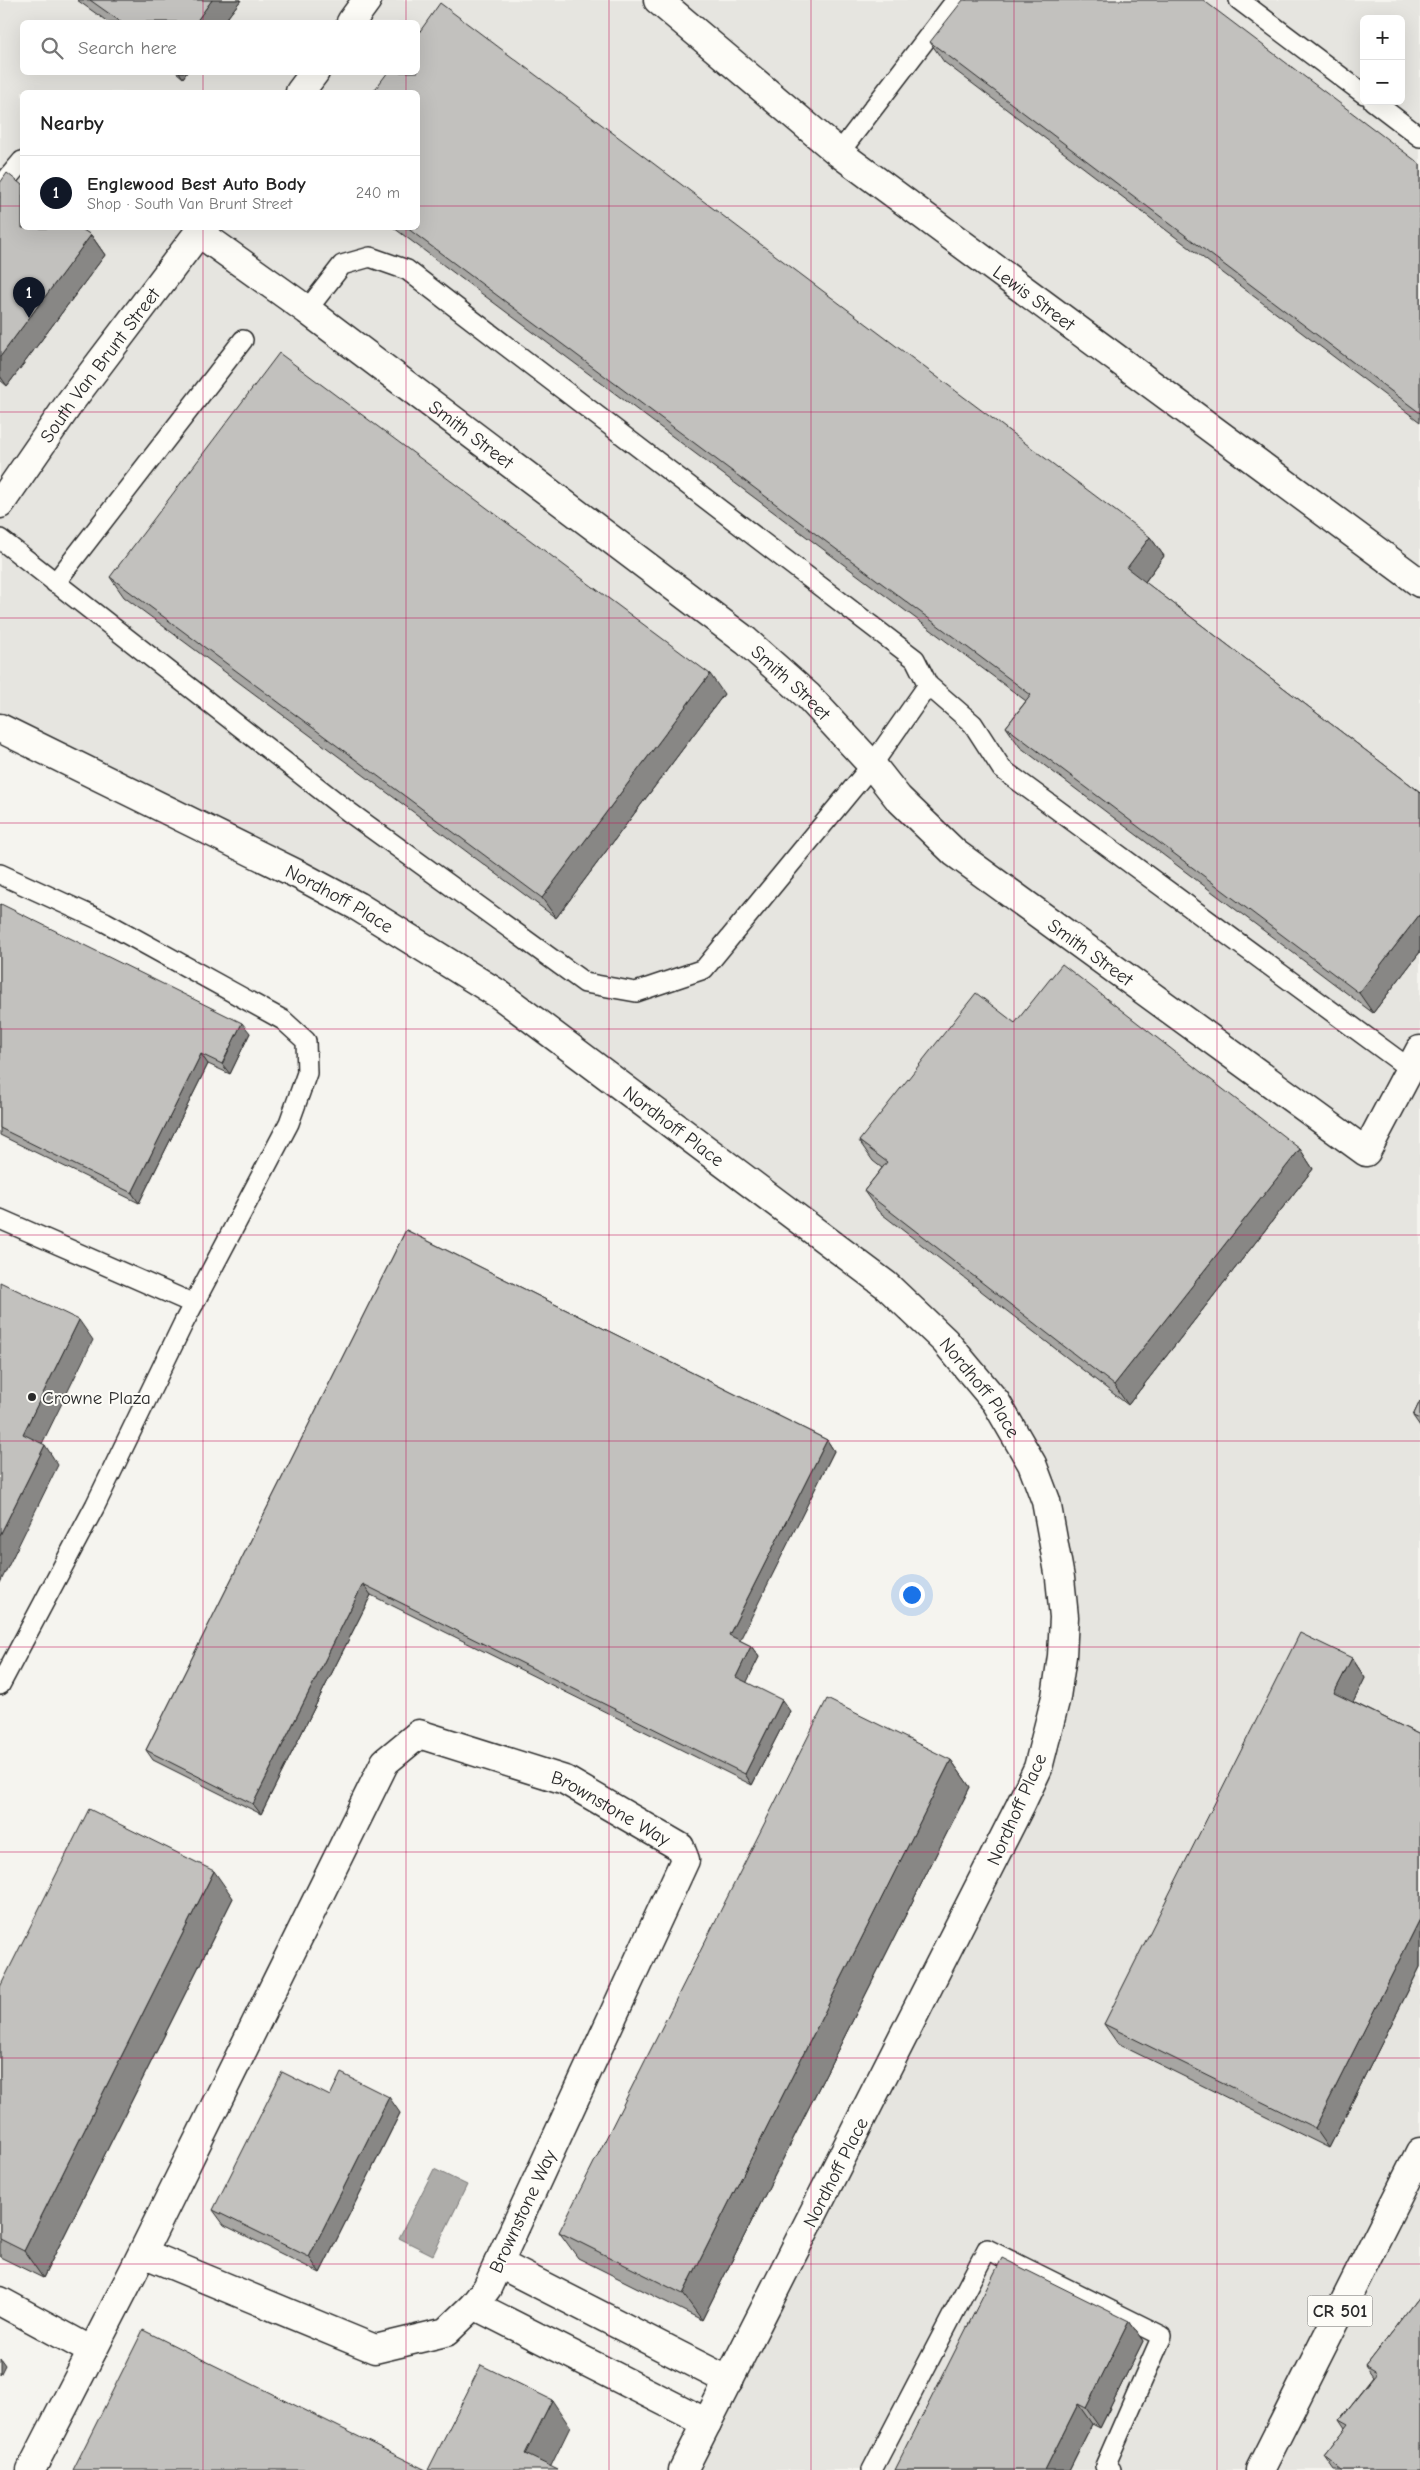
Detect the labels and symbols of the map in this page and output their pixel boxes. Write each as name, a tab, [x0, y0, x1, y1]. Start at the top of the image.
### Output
street label: Lewis Street	[988, 261, 1079, 336]
pin: 1	[13, 277, 45, 318]
street label: South Van Brunt Street	[36, 283, 165, 447]
street label: Smith Street	[424, 396, 518, 474]
street label: Smith Street	[746, 641, 835, 725]
street label: Nordhoff Place	[282, 860, 397, 938]
street label: Smith Street	[1043, 914, 1138, 991]
street label: Nordhoff Place	[619, 1082, 728, 1171]
street label: Nordhoff Place	[935, 1333, 1024, 1442]
place label: Crowne Plaza	[42, 1387, 151, 1409]
marker: Crowne Plaza	[26, 1391, 38, 1403]
your location	[899, 1582, 925, 1608]
street label: Nordhoff Place	[982, 1750, 1051, 1869]
street label: Brownstone Way	[549, 1766, 674, 1851]
street label: Nordhoff Place	[799, 2114, 873, 2231]
street label: Brownstone Way	[485, 2146, 561, 2277]
road number: CR 501	[1308, 2296, 1372, 2326]

